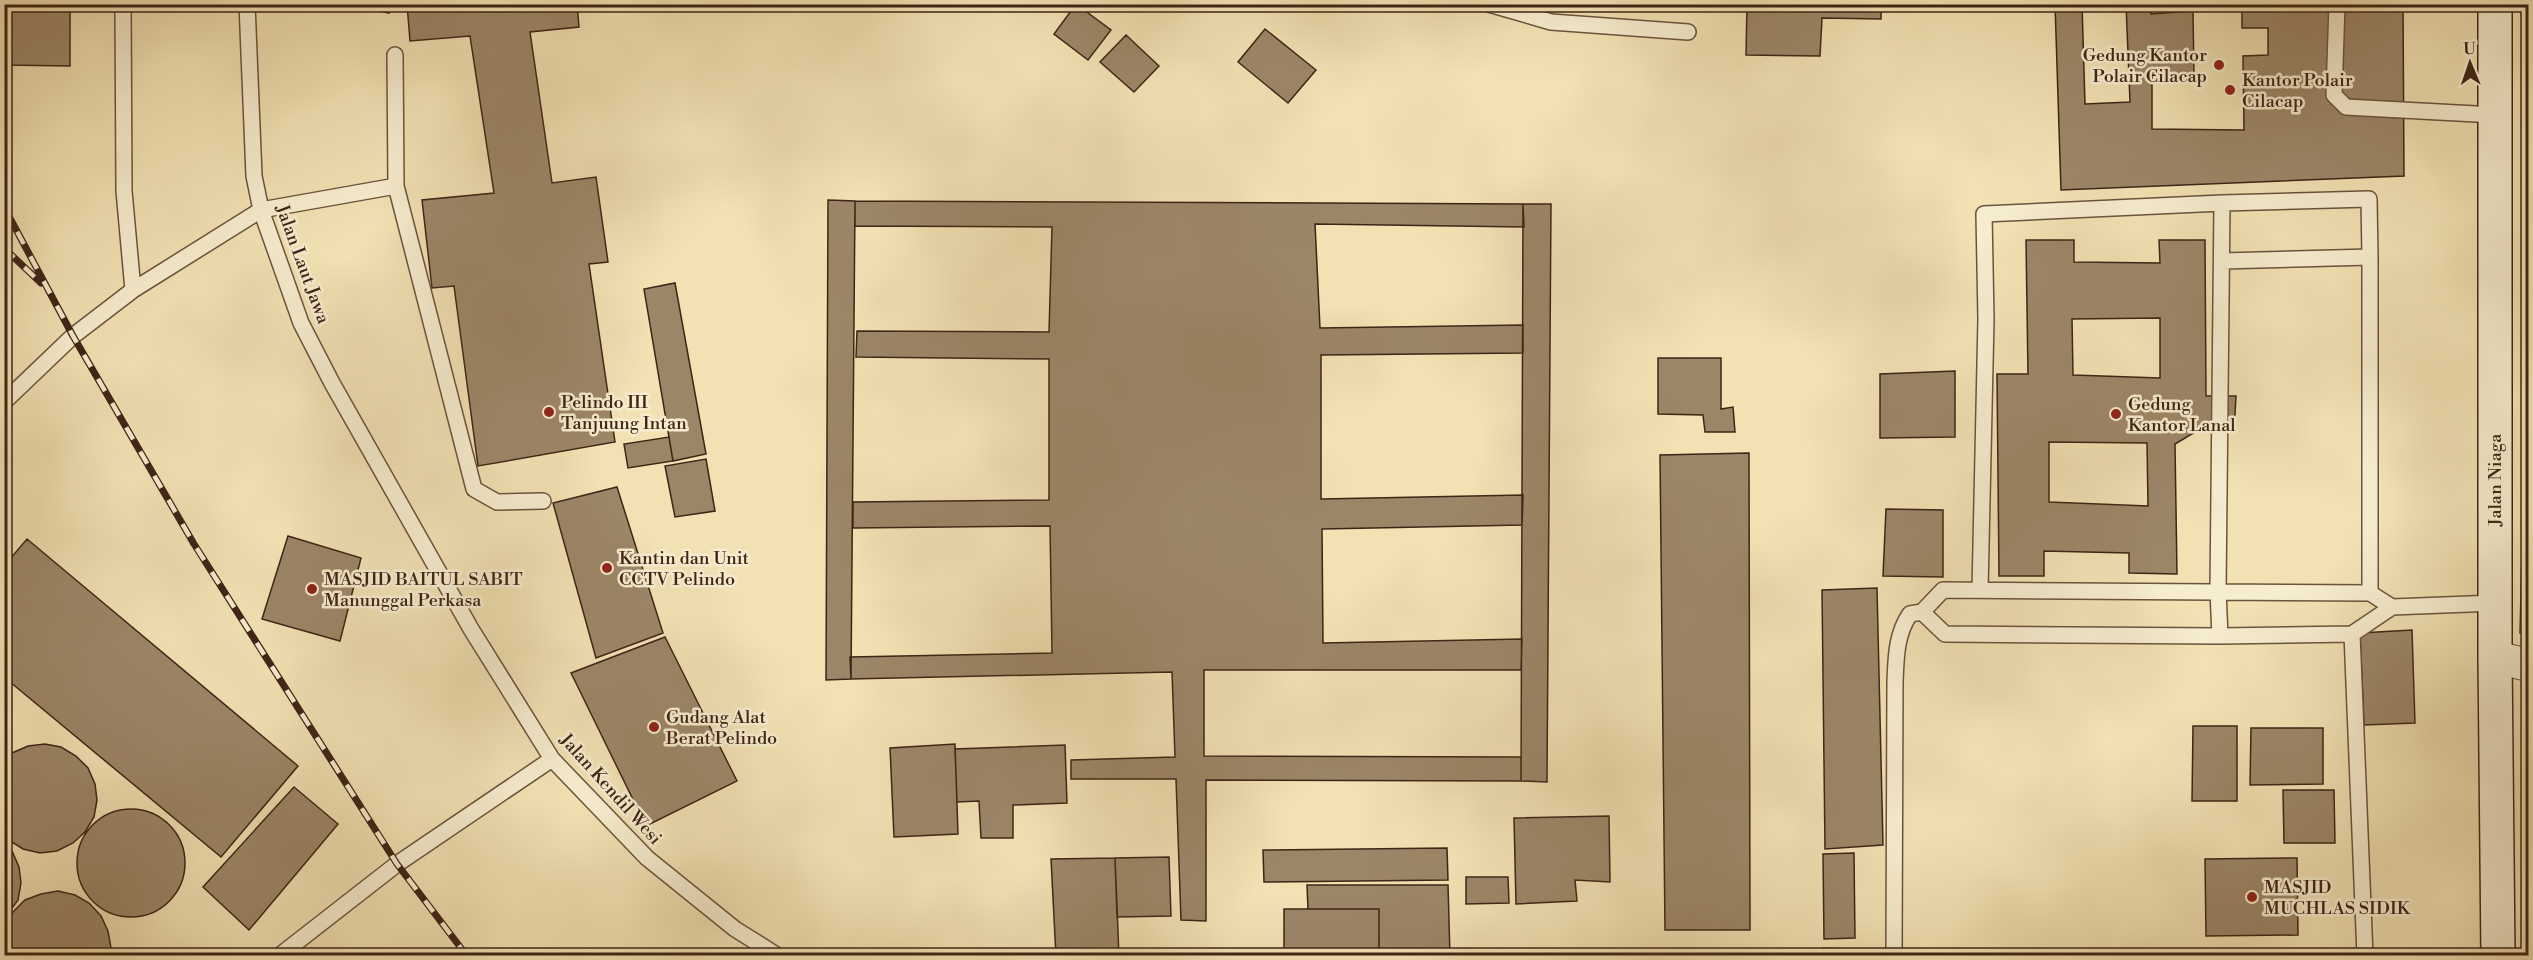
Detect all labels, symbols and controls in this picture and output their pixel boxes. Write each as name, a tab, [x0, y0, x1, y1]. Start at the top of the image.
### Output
north arrow	[2440, 33, 2500, 93]
text: U	[2463, 39, 2477, 59]
place label: Gedung Kantor Polair Cilacap	[2083, 44, 2207, 88]
marker: Gedung Kantor Polair Cilacap	[2212, 58, 2226, 72]
place label: Kantor Polair Cilacap	[2242, 69, 2353, 113]
marker: Kantor Polair Cilacap	[2223, 83, 2237, 97]
street label: Jalan Laut Jawa	[270, 200, 335, 328]
place label: Pelindo III Tanjuung Intan	[561, 391, 687, 435]
place label: Gedung Kantor Lanal	[2128, 393, 2236, 437]
marker: Pelindo III Tanjuung Intan	[542, 405, 556, 419]
marker: Gedung Kantor Lanal	[2109, 407, 2123, 421]
street label: Jalan Niaga	[2484, 433, 2507, 527]
place label: Kantin dan Unit CCTV Pelindo	[619, 547, 749, 591]
marker: Kantin dan Unit CCTV Pelindo	[600, 561, 614, 575]
place label: MASJID BAITUL SABIT Manunggal Perkasa	[324, 568, 523, 612]
marker: MASJID BAITUL SABIT Manunggal Perkasa	[305, 582, 319, 596]
place label: Gudang Alat Berat Pelindo	[665, 706, 777, 750]
marker: Gudang Alat Berat Pelindo	[647, 720, 661, 734]
street label: Jalan Kendil Wesi	[554, 728, 667, 850]
place label: MASJID MUCHLAS SIDIK	[2264, 876, 2412, 920]
marker: MASJID MUCHLAS SIDIK	[2245, 890, 2259, 904]

